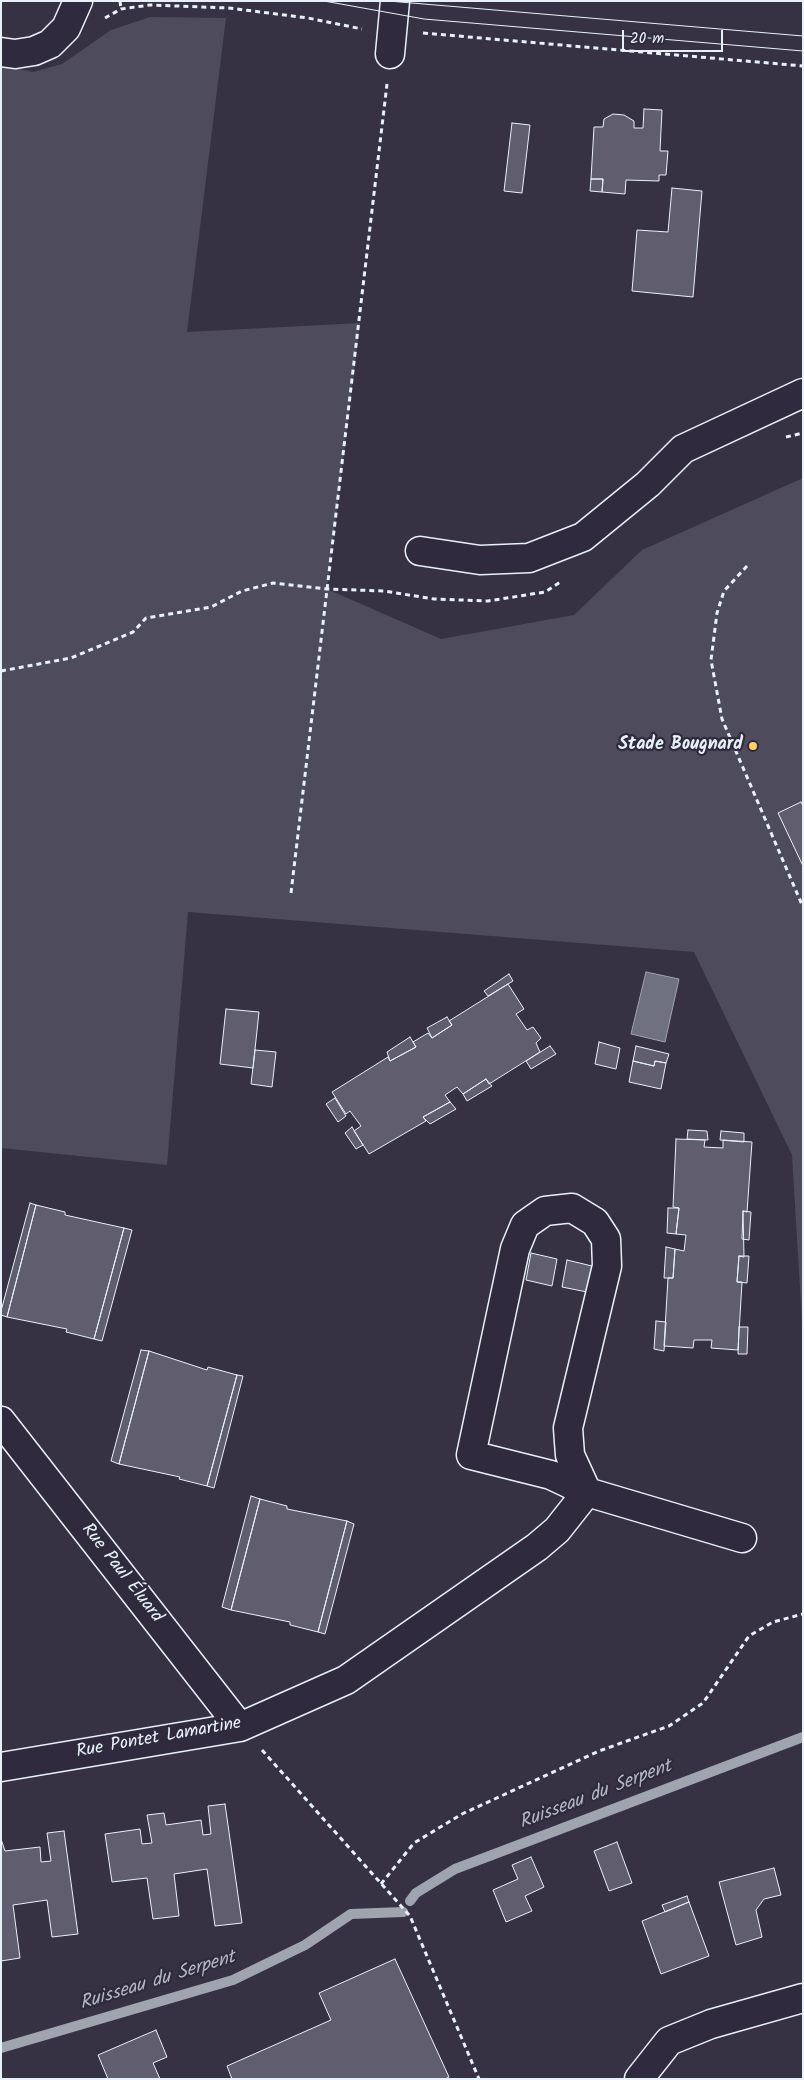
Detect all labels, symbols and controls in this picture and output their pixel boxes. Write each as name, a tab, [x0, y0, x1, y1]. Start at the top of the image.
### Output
scale bar	[624, 20, 725, 52]
text: 20 m	[630, 27, 664, 51]
place label: Stade Bougnard	[618, 735, 743, 757]
marker: Stade Bougnard	[747, 740, 759, 752]
street label: Rue Paul Éluard	[76, 1520, 166, 1628]
street label: Rue Pontet Lamartine	[75, 1714, 243, 1764]
water label: Ruisseau du Serpent	[517, 1756, 675, 1836]
water label: Ruisseau du Serpent	[77, 1947, 239, 2017]

